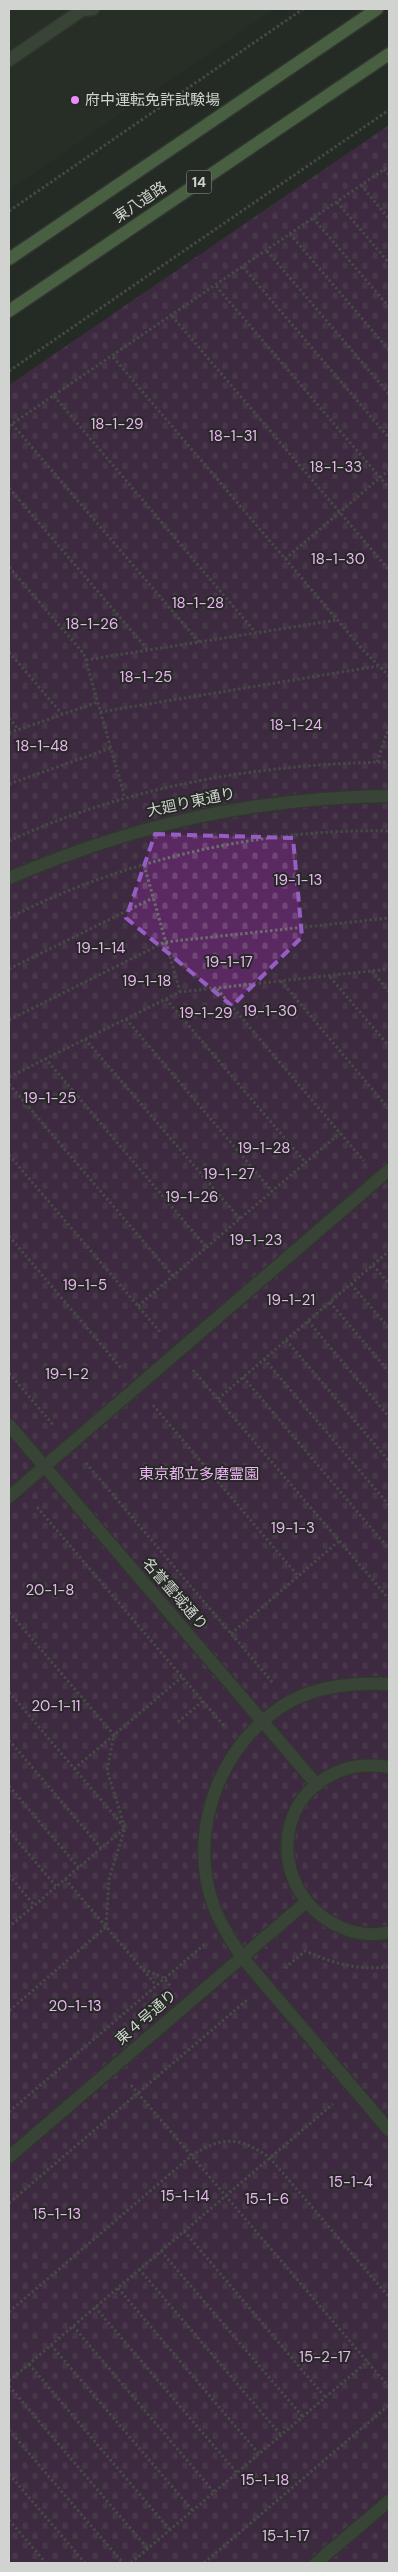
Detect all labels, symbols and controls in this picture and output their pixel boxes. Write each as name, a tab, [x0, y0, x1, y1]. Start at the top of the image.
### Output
place label: 府中運転免許試験場	[85, 90, 220, 110]
marker: 府中運転免許試験場	[69, 94, 81, 106]
road number: 14	[186, 170, 212, 193]
street label: 東八道路	[110, 177, 170, 227]
park label: 18-1-29	[91, 414, 143, 434]
park label: 18-1-31	[209, 426, 257, 446]
park label: 18-1-33	[310, 457, 362, 477]
park label: 18-1-30	[311, 549, 365, 569]
park label: 18-1-28	[172, 593, 224, 613]
park label: 18-1-26	[66, 614, 118, 634]
park label: 18-1-25	[120, 667, 172, 687]
park label: 18-1-24	[270, 715, 322, 735]
park label: 18-1-48	[16, 736, 68, 756]
street label: 大廻り東通り	[145, 783, 237, 821]
park label: 19-1-13	[274, 870, 322, 890]
park label: 19-1-14	[77, 938, 125, 958]
park label: 19-1-17	[205, 952, 253, 972]
park label: 19-1-18	[123, 971, 171, 991]
park label: 19-1-30	[243, 1001, 297, 1021]
park label: 19-1-29	[180, 1003, 232, 1023]
park label: 19-1-25	[24, 1088, 76, 1108]
park label: 19-1-28	[238, 1138, 290, 1158]
park label: 19-1-27	[203, 1164, 255, 1184]
park label: 19-1-26	[165, 1187, 219, 1207]
park label: 19-1-23	[230, 1230, 282, 1250]
park label: 19-1-5	[63, 1275, 107, 1295]
park label: 19-1-21	[267, 1290, 315, 1310]
park label: 19-1-2	[45, 1364, 89, 1384]
park label: 東京都立多磨霊園	[139, 1464, 259, 1484]
park label: 19-1-3	[271, 1518, 315, 1538]
street label: 名誉霊域通り	[138, 1553, 212, 1635]
park label: 20-1-8	[26, 1580, 74, 1600]
park label: 20-1-11	[31, 1696, 81, 1716]
street label: 東４号通り	[111, 1985, 181, 2049]
park label: 20-1-13	[48, 1996, 102, 2016]
park label: 15-1-4	[329, 2172, 373, 2192]
park label: 15-1-14	[161, 2186, 209, 2206]
park label: 15-1-6	[245, 2189, 289, 2209]
park label: 15-1-13	[33, 2204, 81, 2224]
park label: 15-2-17	[299, 2347, 351, 2367]
park label: 15-1-18	[241, 2470, 289, 2490]
park label: 15-1-17	[262, 2526, 310, 2546]

